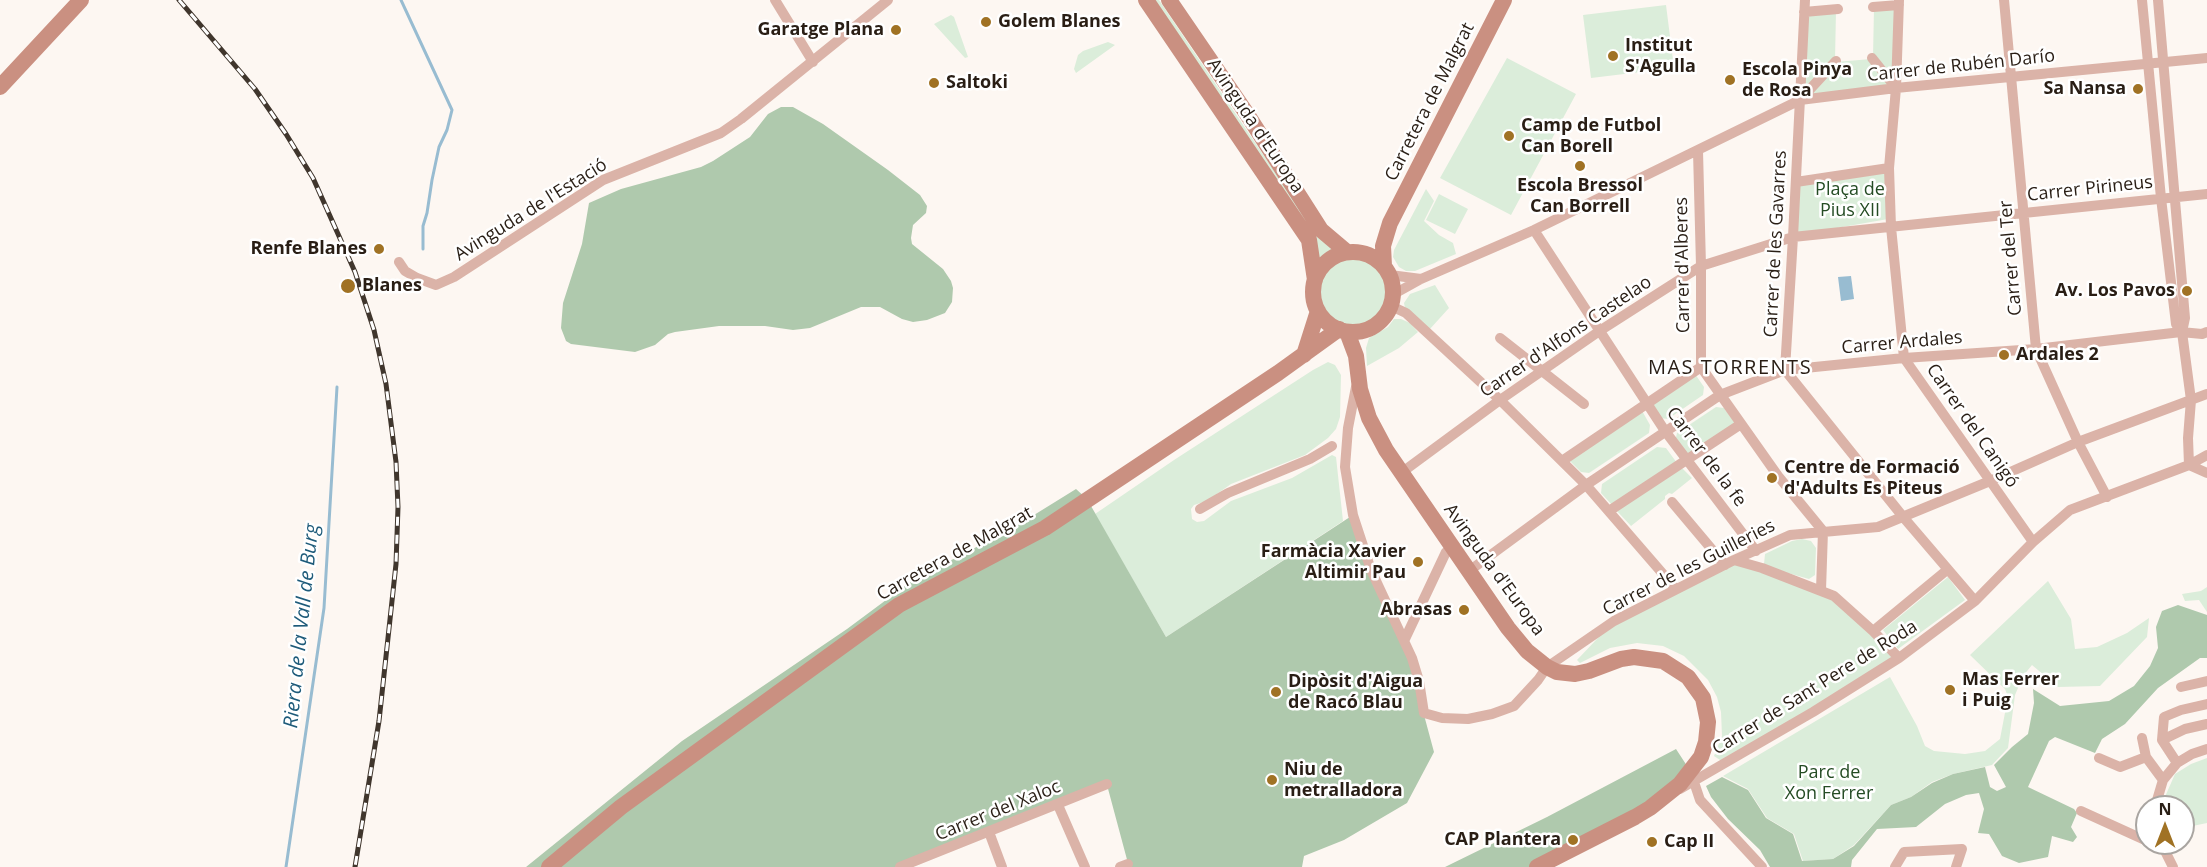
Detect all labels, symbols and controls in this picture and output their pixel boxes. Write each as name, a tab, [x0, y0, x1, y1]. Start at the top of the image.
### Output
place label: Golem Blanes	[998, 11, 1121, 33]
marker: Golem Blanes	[979, 15, 993, 29]
place label: Garatge Plana	[757, 19, 884, 41]
street label: Carretera de Malgrat	[1381, 19, 1479, 185]
marker: Garatge Plana	[889, 23, 903, 37]
place label: Institut S'Agulla	[1625, 35, 1696, 78]
street label: Carrer de Rubén Darío	[1866, 45, 2056, 87]
marker: Institut S'Agulla	[1606, 49, 1620, 63]
street label: Avinguda d'Europa	[1202, 55, 1308, 197]
place label: Escola Pinya de Rosa	[1742, 59, 1852, 101]
place label: Saltoki	[946, 72, 1008, 94]
marker: Escola Pinya de Rosa	[1723, 73, 1737, 87]
marker: Saltoki	[927, 76, 941, 90]
place label: Sa Nansa	[2043, 78, 2126, 100]
marker: Sa Nansa	[2131, 82, 2145, 96]
place label: Camp de Futbol Can Borell	[1521, 115, 1661, 158]
marker: Camp de Futbol Can Borell	[1502, 129, 1516, 143]
street label: Carrer de les Gavarres	[1760, 150, 1792, 338]
street label: Avinguda de l'Estació	[451, 154, 611, 266]
marker: Escola Bressol Can Borrell	[1573, 159, 1587, 173]
street label: Carrer Pirineus	[2026, 172, 2154, 206]
place label: Escola Bressol Can Borrell	[1517, 175, 1643, 218]
park label: Plaça de Pius XII	[1815, 179, 1885, 222]
street label: Carrer d'Alberes	[1671, 197, 1695, 333]
street label: Carrer del Ter	[1995, 199, 2027, 317]
place label: Renfe Blanes	[251, 238, 367, 260]
marker: Renfe Blanes	[372, 242, 386, 256]
street label: Carrer d'Alfons Castelao	[1476, 272, 1656, 402]
place label: Blanes	[362, 275, 422, 297]
marker: Blanes	[339, 277, 357, 295]
place label: Av. Los Pavos	[2055, 280, 2175, 302]
marker: Av. Los Pavos	[2180, 284, 2194, 298]
street label: Carrer Ardales	[1841, 327, 1963, 359]
place label: Ardales 2	[2016, 344, 2099, 366]
marker: Ardales 2	[1997, 348, 2011, 362]
district label: MAS TORRENTS	[1648, 356, 1812, 380]
street label: Carrer del Canigó	[1921, 360, 2023, 492]
street label: Carrer de la fe	[1661, 403, 1751, 511]
place label: Centre de Formació d'Adults Es Piteus	[1784, 457, 1960, 500]
marker: Centre de Formació d'Adults Es Piteus	[1765, 471, 1779, 485]
street label: Avinguda d'Europa	[1439, 500, 1549, 640]
street label: Carretera de Malgrat	[873, 502, 1037, 606]
street label: Carrer de les Guilleries	[1599, 515, 1779, 621]
water label: Riera de la Vall de Burg	[279, 523, 325, 729]
place label: Farmàcia Xavier Altimir Pau	[1261, 541, 1406, 584]
marker: Farmàcia Xavier Altimir Pau	[1411, 555, 1425, 569]
place label: Abrasas	[1380, 599, 1452, 621]
marker: Abrasas	[1457, 603, 1471, 617]
street label: Carrer de Sant Pere de Roda	[1708, 616, 1922, 760]
place label: Mas Ferrer i Puig	[1962, 669, 2059, 712]
place label: Dipòsit d'Aigua de Racó Blau	[1288, 671, 1423, 714]
marker: Mas Ferrer i Puig	[1943, 683, 1957, 697]
marker: Dipòsit d'Aigua de Racó Blau	[1269, 685, 1283, 699]
place label: Niu de metralladora	[1284, 759, 1403, 802]
park label: Parc de Xon Ferrer	[1785, 762, 1873, 804]
marker: Niu de metralladora	[1265, 773, 1279, 787]
street label: Carrer del Xaloc	[932, 776, 1064, 846]
north arrow	[2135, 795, 2195, 855]
text: N	[2158, 798, 2172, 820]
place label: CAP Plantera	[1444, 829, 1561, 851]
place label: Cap II	[1664, 831, 1714, 853]
marker: CAP Plantera	[1566, 833, 1580, 847]
marker: Cap II	[1645, 835, 1659, 849]

